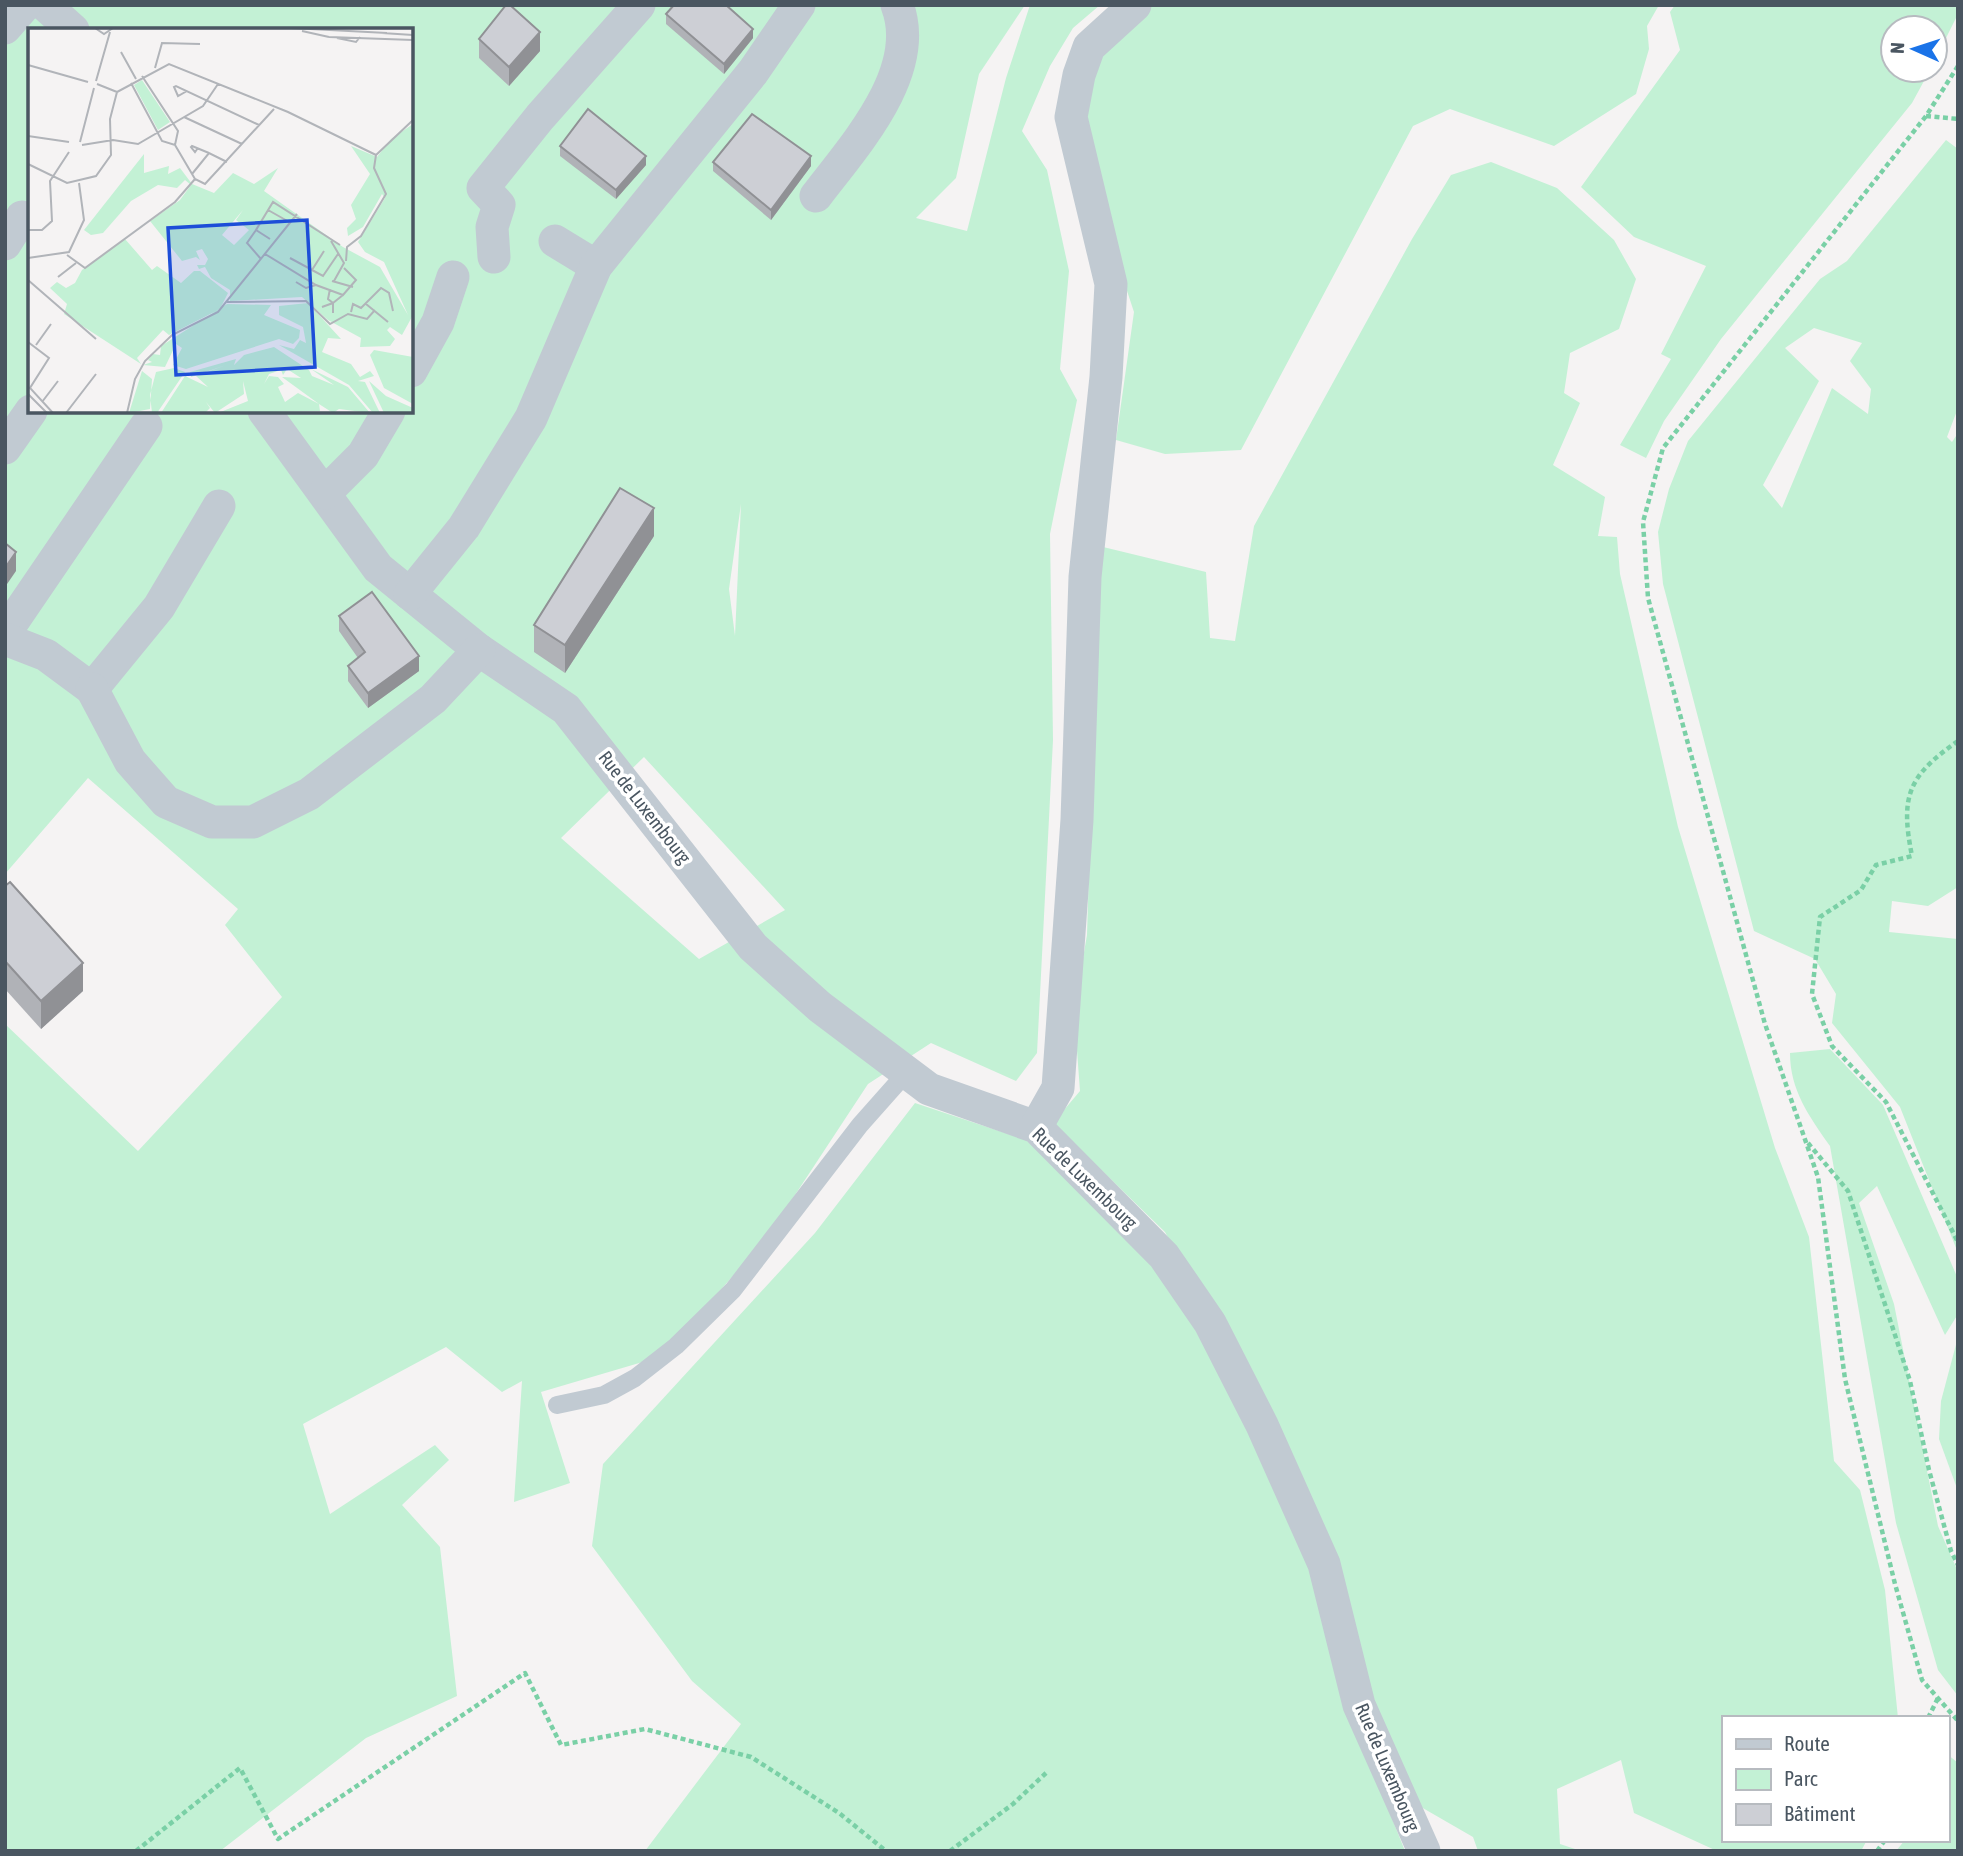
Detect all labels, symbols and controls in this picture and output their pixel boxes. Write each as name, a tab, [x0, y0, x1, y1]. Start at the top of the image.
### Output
north arrow	[1879, 14, 1949, 84]
inset map	[28, 28, 413, 413]
text: N	[1886, 42, 1908, 54]
street label: Rue de Luxembourg	[594, 746, 696, 868]
street label: Rue de Luxembourg	[1028, 1123, 1142, 1234]
street label: Rue de Luxembourg	[1351, 1700, 1425, 1835]
legend	[1722, 1716, 1949, 1842]
text: Route	[1784, 1731, 1830, 1755]
text: Parc	[1784, 1766, 1818, 1790]
text: Bâtiment	[1784, 1801, 1855, 1825]

